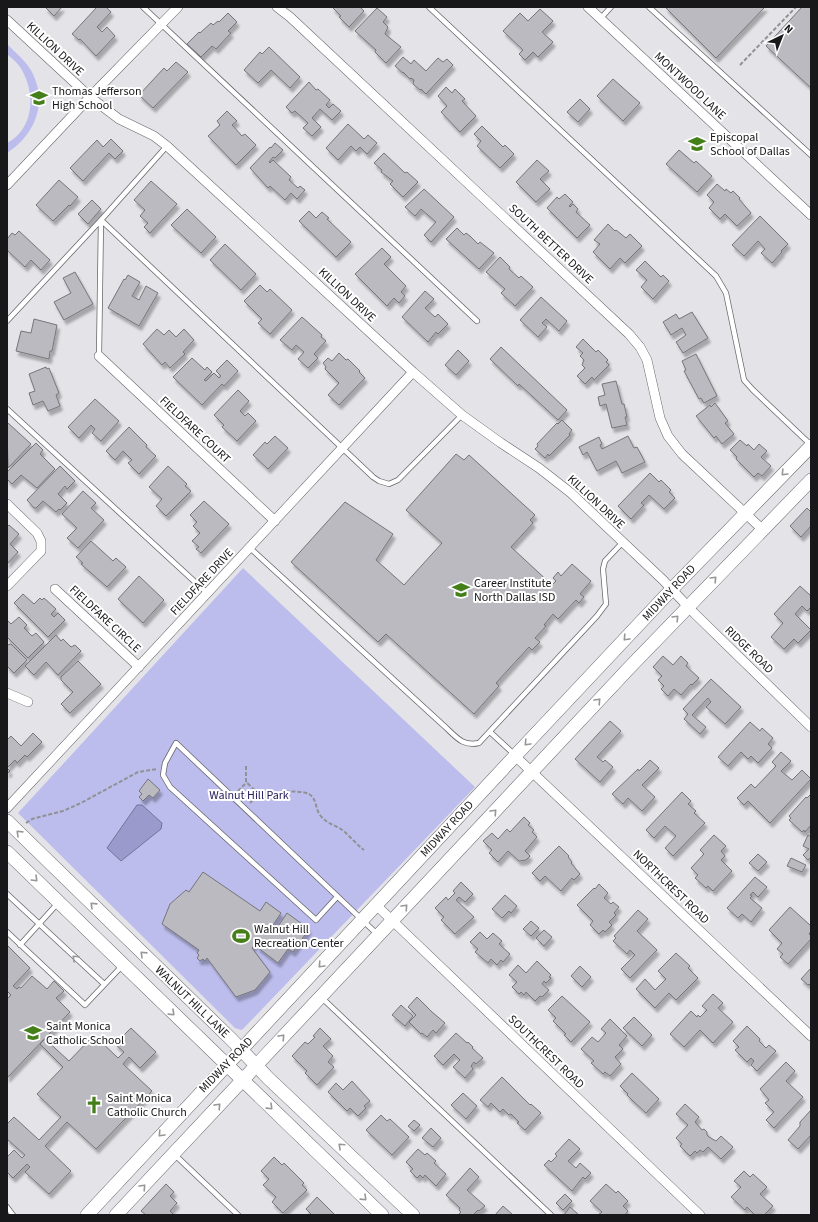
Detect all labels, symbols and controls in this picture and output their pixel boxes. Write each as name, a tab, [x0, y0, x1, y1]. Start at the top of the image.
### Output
north arrow	[762, 16, 802, 56]
street label: KILLION DRIVE	[23, 18, 87, 80]
text: N	[781, 21, 796, 37]
street label: MONTWOOD LANE	[650, 48, 730, 124]
place label: Thomas Jefferson High School	[52, 83, 142, 114]
school or university icon: Thomas Jefferson High School	[29, 88, 49, 108]
place label: Episcopal School of Dallas	[710, 129, 790, 160]
school or university icon: Episcopal School of Dallas	[687, 134, 707, 154]
street label: SOUTH BETTER DRIVE	[505, 200, 597, 288]
street label: KILLION DRIVE	[315, 264, 379, 326]
street label: FIELDFARE COURT	[156, 393, 235, 468]
one-way arrow	[781, 468, 789, 476]
street label: KILLION DRIVE	[564, 471, 628, 533]
street label: FIELDFARE DRIVE	[166, 545, 238, 619]
street label: MIDWAY ROAD	[638, 561, 700, 625]
place label: Career Institute North Dallas ISD	[474, 575, 555, 606]
one-way arrow	[709, 576, 716, 584]
school or university icon: Career Institute North Dallas ISD	[451, 580, 471, 600]
street label: FIELDFARE CIRCLE	[66, 581, 144, 657]
one-way arrow	[671, 615, 679, 623]
street label: RIDGE ROAD	[721, 622, 777, 678]
one-way arrow	[623, 633, 631, 641]
one-way arrow	[593, 698, 600, 706]
one-way arrow	[525, 738, 532, 746]
park label: Walnut Hill Park	[209, 787, 289, 804]
street label: MIDWAY ROAD	[416, 797, 478, 861]
one-way arrow	[489, 809, 496, 817]
one-way arrow	[17, 831, 24, 838]
street label: NORTHCREST ROAD	[629, 846, 713, 928]
one-way arrow	[30, 874, 38, 882]
one-way arrow	[90, 902, 98, 910]
one-way arrow	[400, 904, 407, 912]
place label: Walnut Hill Recreation Center	[254, 921, 345, 952]
sports icon: Walnut Hill Recreation Center	[231, 926, 251, 946]
one-way arrow	[140, 951, 148, 959]
one-way arrow	[72, 955, 80, 962]
one-way arrow	[318, 960, 325, 967]
street label: WALNUT HILL LANE	[151, 962, 233, 1042]
one-way arrow	[168, 1008, 175, 1015]
street label: SOUTHCREST ROAD	[504, 1011, 588, 1093]
place label: Saint Monica Catholic School	[46, 1018, 124, 1049]
school or university icon: Saint Monica Catholic School	[23, 1023, 43, 1043]
street label: MIDWAY ROAD	[195, 1033, 257, 1097]
one-way arrow	[278, 1035, 285, 1042]
place label: Saint Monica Catholic Church	[107, 1090, 187, 1121]
church icon: Saint Monica Catholic Church	[84, 1095, 104, 1115]
one-way arrow	[265, 1103, 273, 1110]
one-way arrow	[213, 1104, 220, 1111]
one-way arrow	[158, 1129, 166, 1137]
one-way arrow	[338, 1144, 346, 1151]
one-way arrow	[138, 1184, 145, 1191]
one-way arrow	[359, 1193, 367, 1201]

